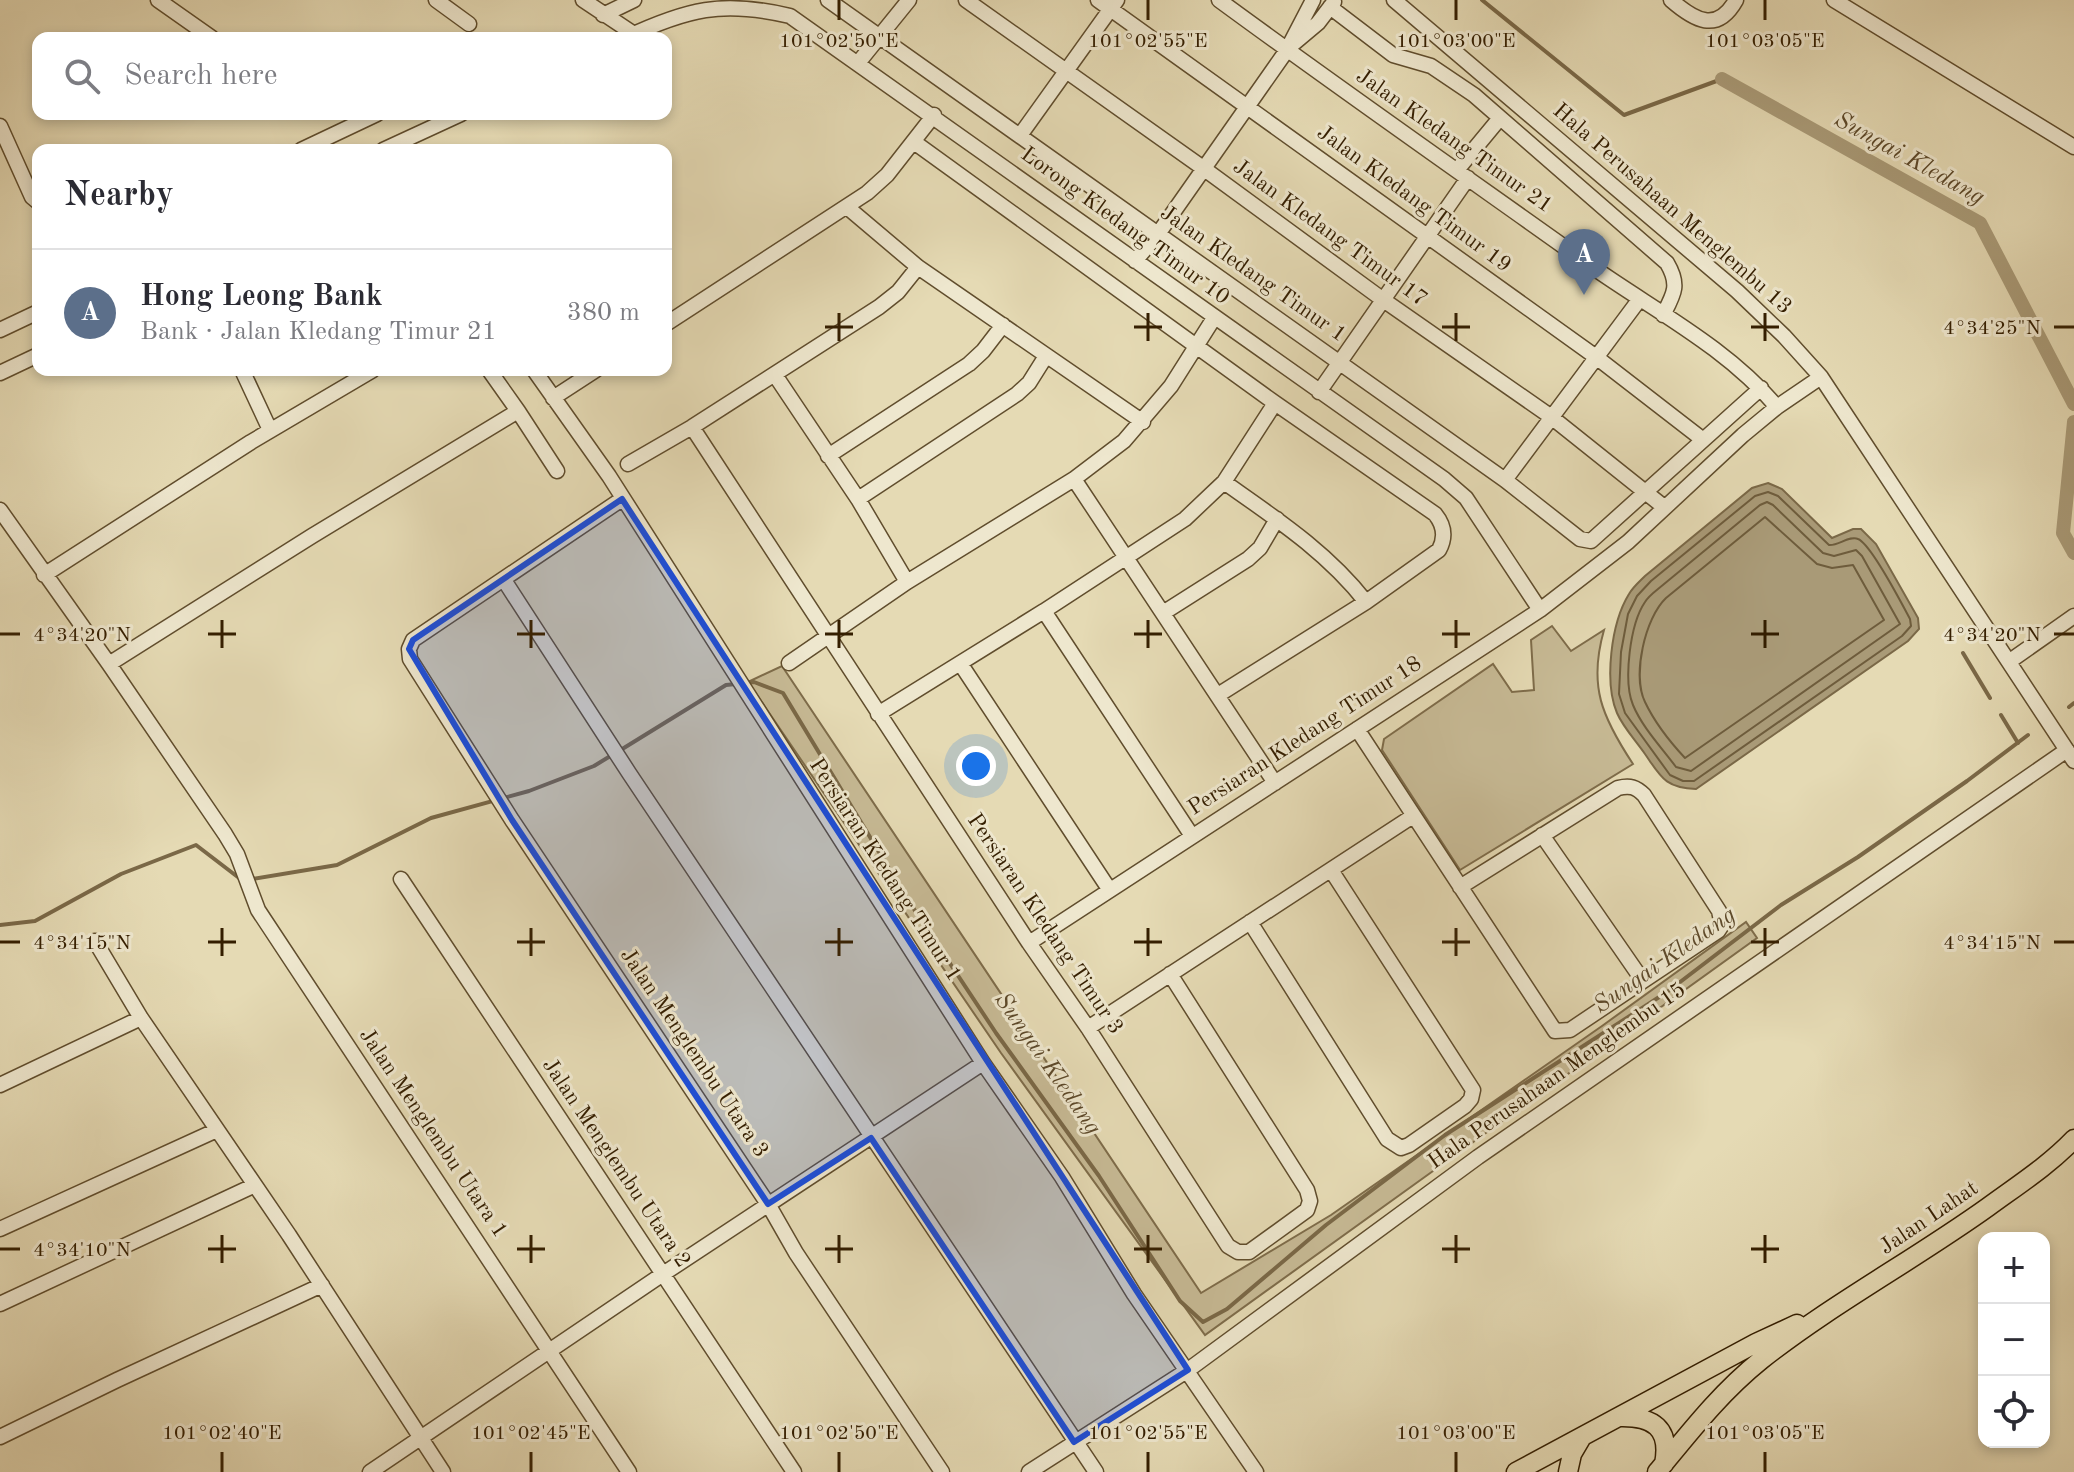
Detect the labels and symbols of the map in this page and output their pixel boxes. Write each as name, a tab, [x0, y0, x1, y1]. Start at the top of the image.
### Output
text: 101°02'50"E	[779, 32, 899, 52]
text: 101°02'55"E	[1088, 32, 1208, 52]
text: 101°03'00"E	[1396, 32, 1516, 52]
text: 101°03'05"E	[1705, 32, 1825, 52]
street label: Jalan Kledang Timur 21	[1352, 65, 1556, 217]
street label: Hala Perusahaan Menglembu 13	[1548, 99, 1796, 319]
water label: Sungai Kledang	[1830, 108, 1988, 210]
street label: Jalan Kledang Timur 19	[1313, 121, 1515, 277]
street label: Lorong Kledang Timur 10	[1017, 143, 1233, 309]
street label: Jalan Kledang Timur 17	[1228, 154, 1432, 312]
street label: Jalan Kledang Timur 1	[1155, 200, 1351, 348]
pin: A	[1558, 229, 1610, 295]
text: 4°34'25"N	[1943, 319, 2041, 339]
text: 4°34'20"N	[33, 626, 131, 646]
text: 4°34'20"N	[1943, 626, 2041, 646]
street label: Persiaran Kledang Timur 18	[1184, 652, 1426, 820]
your location	[956, 746, 996, 786]
street label: Persiaran Kledang Timur 1	[805, 755, 965, 985]
street label: Persiaran Kledang Timur 3	[963, 810, 1127, 1038]
water label: Sungai Kledang	[1590, 903, 1741, 1019]
text: 4°34'15"N	[33, 934, 131, 954]
text: 4°34'15"N	[1943, 934, 2041, 954]
street label: Jalan Menglembu Utara 3	[616, 944, 772, 1162]
street label: Hala Perusahaan Menglembu 15	[1424, 978, 1690, 1174]
water label: Sungai Kledang	[989, 989, 1105, 1140]
street label: Jalan Menglembu Utara 1	[355, 1024, 511, 1242]
street label: Jalan Menglembu Utara 2	[538, 1054, 694, 1272]
street label: Jalan Lahat	[1876, 1177, 1982, 1259]
text: 4°34'10"N	[33, 1241, 131, 1261]
text: 101°02'40"E	[162, 1424, 282, 1444]
text: 101°02'45"E	[471, 1424, 591, 1444]
text: 101°02'50"E	[779, 1424, 899, 1444]
text: 101°02'55"E	[1088, 1424, 1208, 1444]
text: 101°03'00"E	[1396, 1424, 1516, 1444]
text: 101°03'05"E	[1705, 1424, 1825, 1444]

